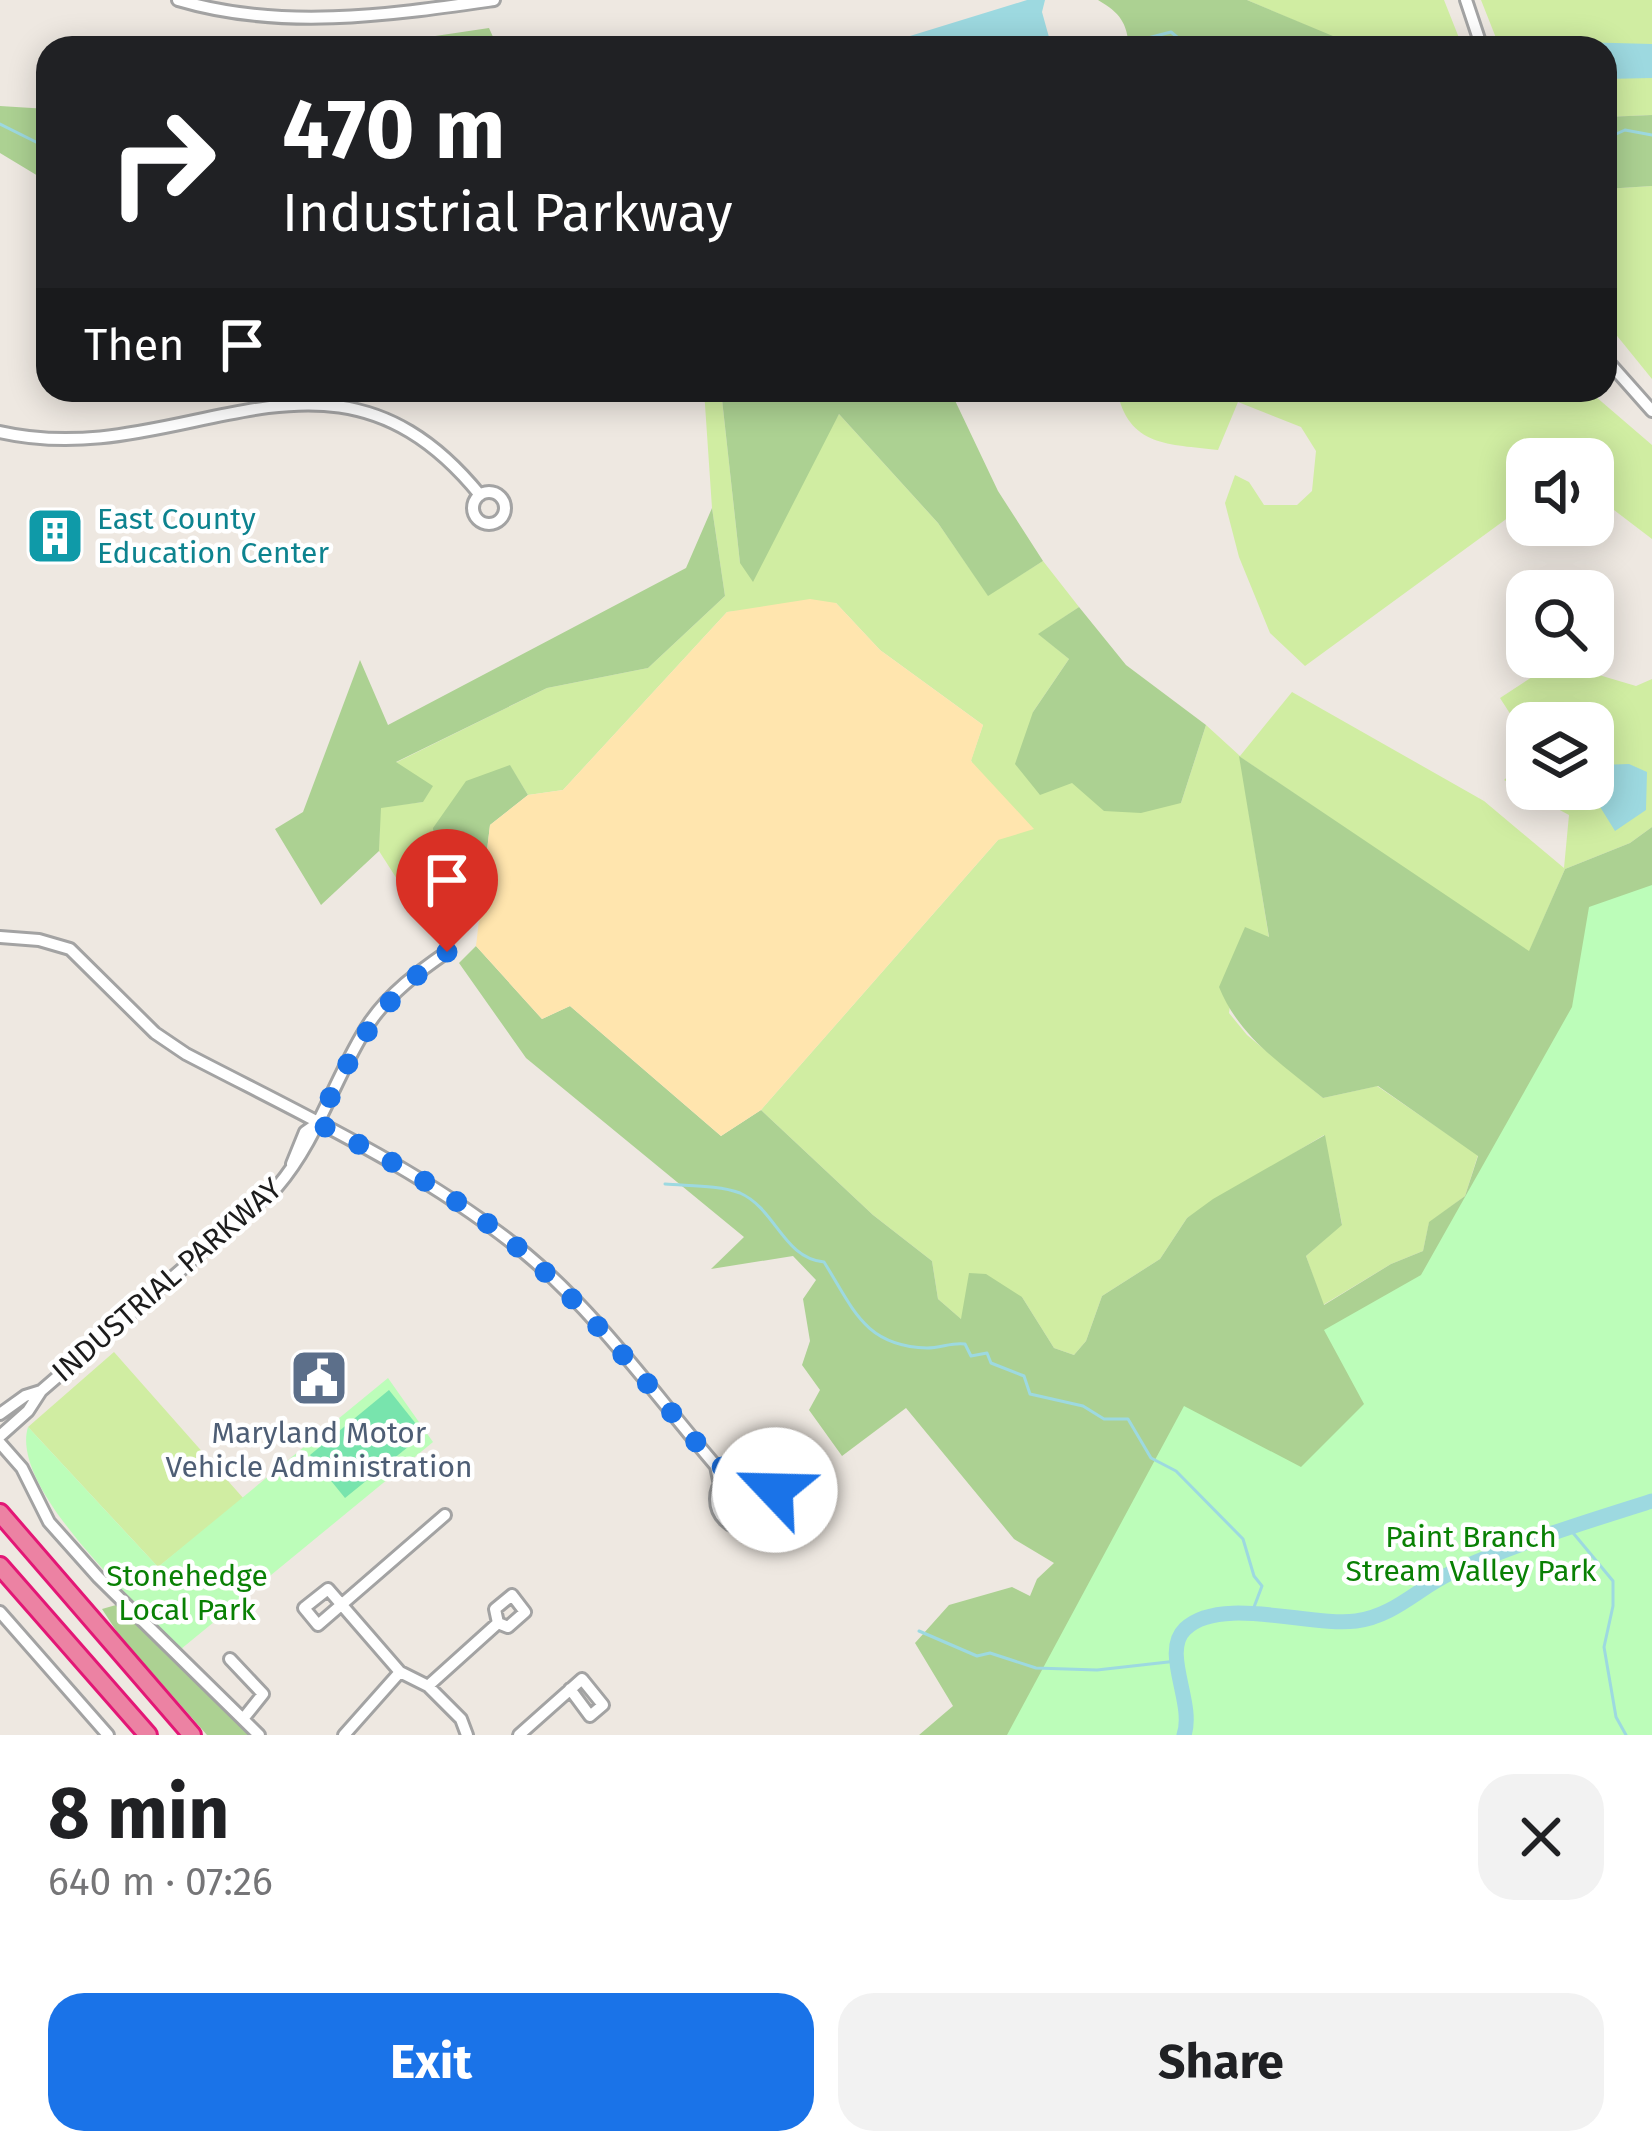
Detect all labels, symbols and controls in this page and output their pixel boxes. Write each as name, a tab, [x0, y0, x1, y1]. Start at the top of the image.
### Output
text: 470 m	[282, 79, 506, 180]
icon: right	[84, 84, 240, 240]
text: Industrial Parkway	[282, 181, 733, 245]
icon: arrive	[209, 312, 275, 378]
text: Then	[84, 318, 185, 372]
map controls	[1506, 438, 1614, 810]
button: sound	[1506, 438, 1614, 546]
place label: East County Education Center	[97, 501, 329, 571]
building icon: East County Education Center	[24, 505, 86, 567]
button: search	[1506, 570, 1614, 678]
button: layers	[1506, 702, 1614, 810]
pin	[396, 829, 498, 952]
icon: arrive	[414, 847, 480, 913]
street label: INDUSTRIAL PARKWAY	[45, 1170, 289, 1389]
public building icon: Maryland Motor Vehicle Administration	[288, 1347, 350, 1409]
place label: Maryland Motor Vehicle Administration	[165, 1415, 473, 1485]
position arrow	[712, 1427, 838, 1553]
park label: Paint Branch Stream Valley Park	[1346, 1519, 1597, 1589]
park label: Stonehedge Local Park	[106, 1558, 268, 1628]
text: 8 min	[48, 1771, 230, 1857]
button: close	[1478, 1774, 1604, 1900]
text: 640 m · 07:26	[48, 1859, 273, 1905]
button: Exit	[48, 1993, 814, 2131]
button: Share	[838, 1993, 1604, 2131]

